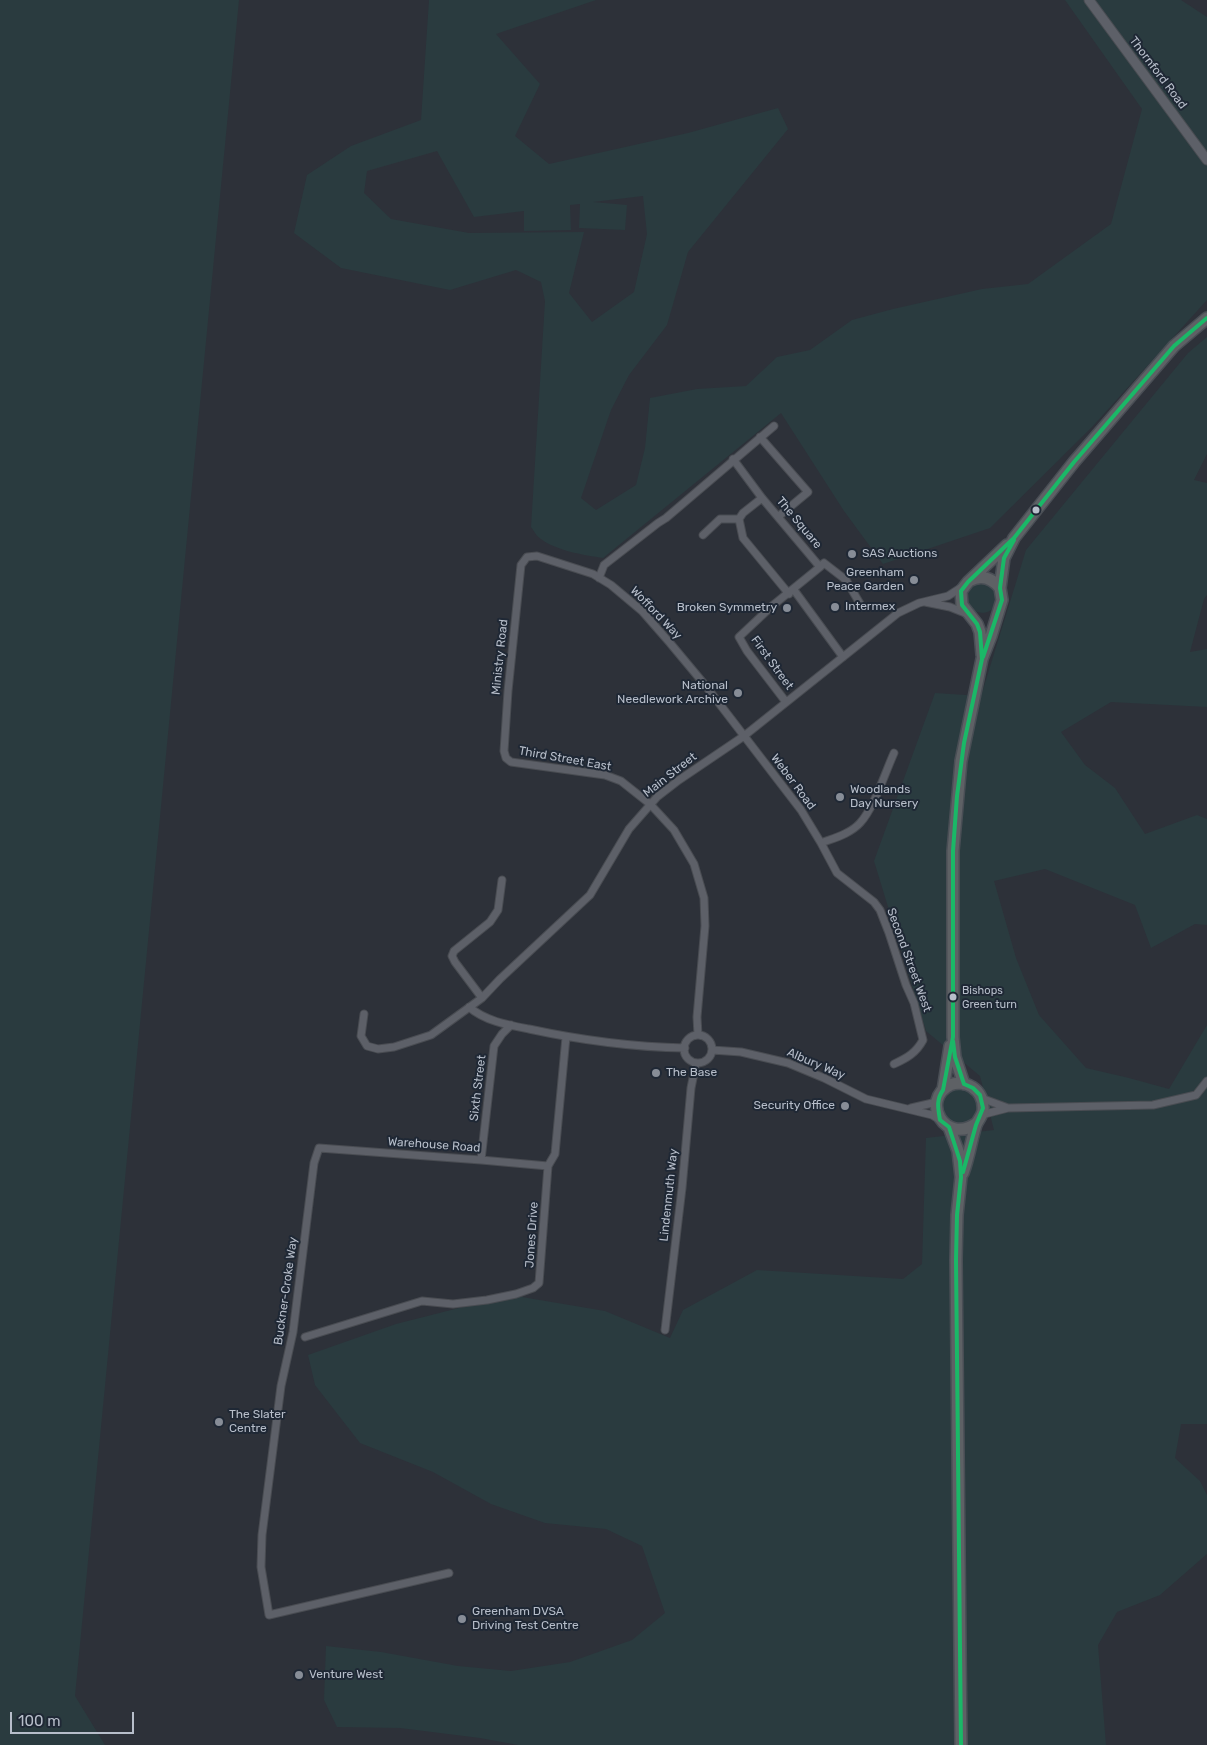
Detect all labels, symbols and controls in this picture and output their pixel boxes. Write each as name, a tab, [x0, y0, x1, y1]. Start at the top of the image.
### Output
street label: Thornford Road	[1126, 34, 1190, 112]
street label: The Square	[773, 494, 825, 552]
unlabelled marker	[1031, 505, 1041, 515]
place label: SAS Auctions	[862, 547, 937, 561]
marker: SAS Auctions	[846, 548, 858, 560]
place label: Greenham Peace Garden	[826, 566, 904, 594]
marker: Greenham Peace Garden	[908, 574, 920, 586]
street label: Wofford Way	[627, 583, 685, 643]
place label: Intermex	[845, 600, 895, 614]
place label: Broken Symmetry	[677, 601, 777, 615]
marker: Intermex	[829, 601, 841, 613]
marker: Broken Symmetry	[781, 602, 793, 614]
street label: Ministry Road	[489, 618, 511, 696]
street label: First Street	[748, 633, 796, 693]
place label: National Needlework Archive	[617, 679, 728, 707]
marker: National Needlework Archive	[732, 687, 744, 699]
street label: Third Street East	[518, 744, 612, 774]
street label: Main Street	[640, 750, 700, 800]
street label: Weber Road	[767, 751, 819, 813]
place label: Woodlands Day Nursery	[850, 783, 918, 811]
marker: Woodlands Day Nursery	[834, 791, 846, 803]
street label: Second Street West	[883, 906, 935, 1014]
place label: Bishops Green turn	[962, 984, 1017, 1010]
marker: Bishops Green turn	[948, 992, 958, 1002]
street label: Albury Way	[785, 1045, 847, 1083]
street label: Sixth Street	[467, 1054, 489, 1122]
place label: The Base	[666, 1066, 717, 1080]
marker: The Base	[650, 1067, 662, 1079]
place label: Security Office	[754, 1099, 835, 1113]
marker: Security Office	[839, 1100, 851, 1112]
street label: Warehouse Road	[387, 1135, 481, 1155]
street label: Lindenmuth Way	[657, 1148, 681, 1242]
street label: Jones Drive	[523, 1201, 541, 1269]
street label: Buckner-Croke Way	[271, 1236, 301, 1346]
place label: The Slater Centre	[229, 1408, 286, 1436]
marker: The Slater Centre	[213, 1416, 225, 1428]
place label: Greenham DVSA Driving Test Centre	[472, 1605, 579, 1633]
marker: Greenham DVSA Driving Test Centre	[456, 1613, 468, 1625]
place label: Venture West	[309, 1668, 383, 1682]
marker: Venture West	[293, 1669, 305, 1681]
scale bar	[12, 1702, 136, 1734]
text: 100 m	[18, 1712, 60, 1730]

